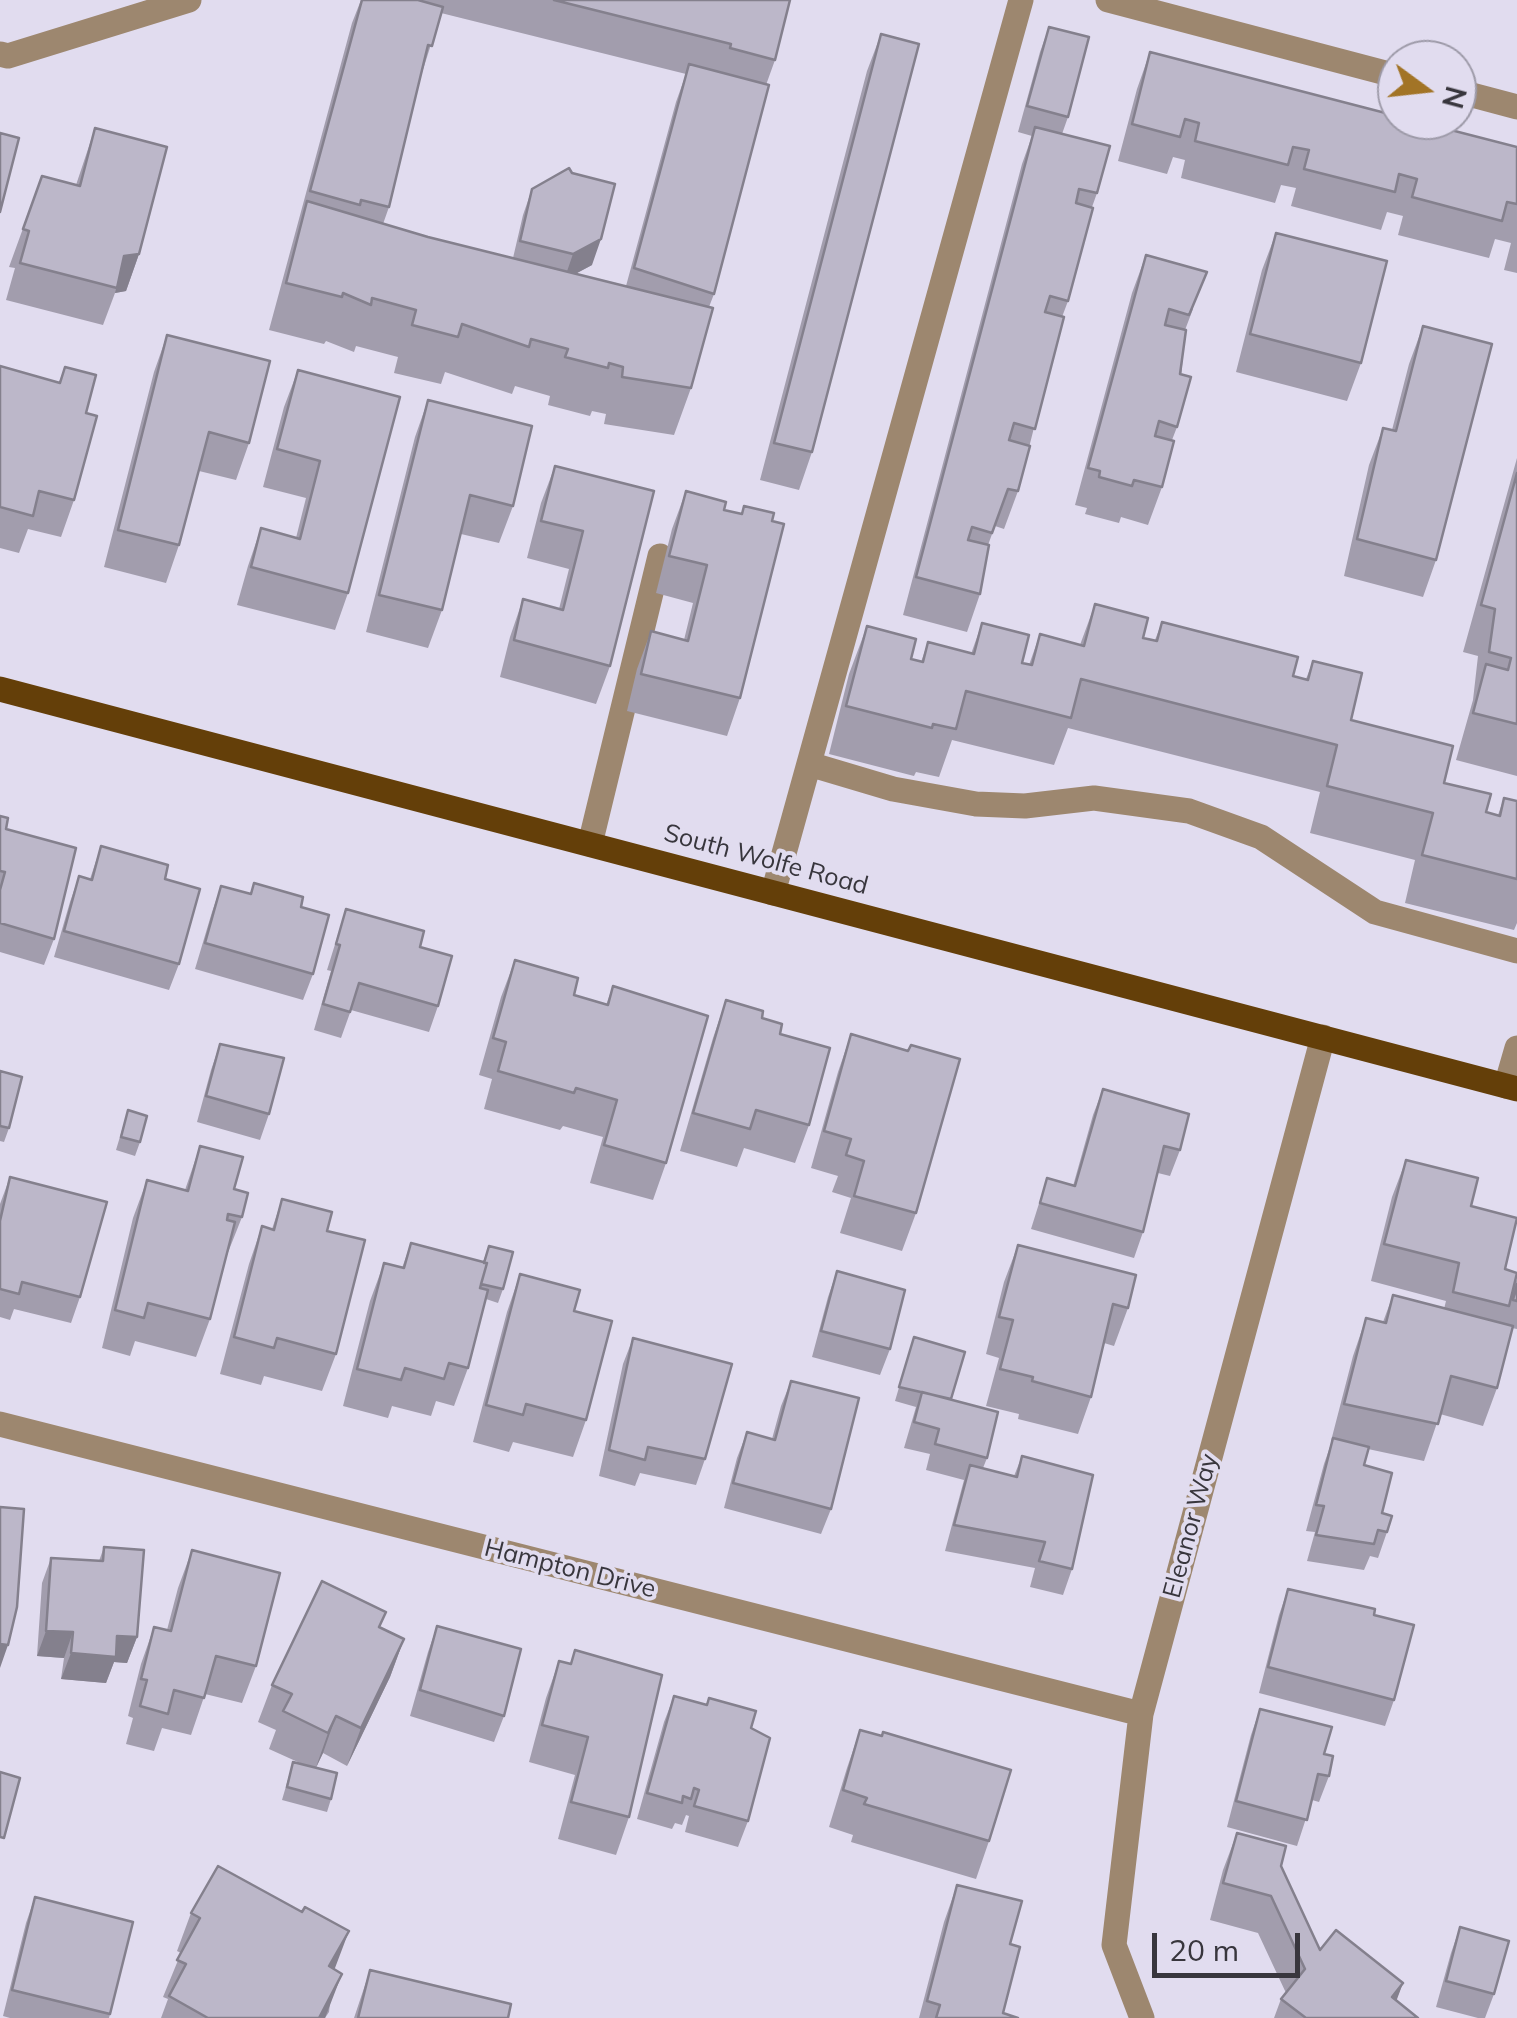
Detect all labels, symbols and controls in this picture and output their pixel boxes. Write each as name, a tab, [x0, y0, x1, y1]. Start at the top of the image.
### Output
north arrow	[1377, 40, 1477, 140]
text: N	[1435, 83, 1474, 112]
street label: South Wolfe Road	[661, 818, 871, 902]
street label: Eleanor Way	[1157, 1450, 1225, 1602]
street label: Hampton Drive	[481, 1533, 659, 1605]
scale bar	[1157, 1913, 1304, 1975]
text: 20 m	[1169, 1931, 1239, 1969]

